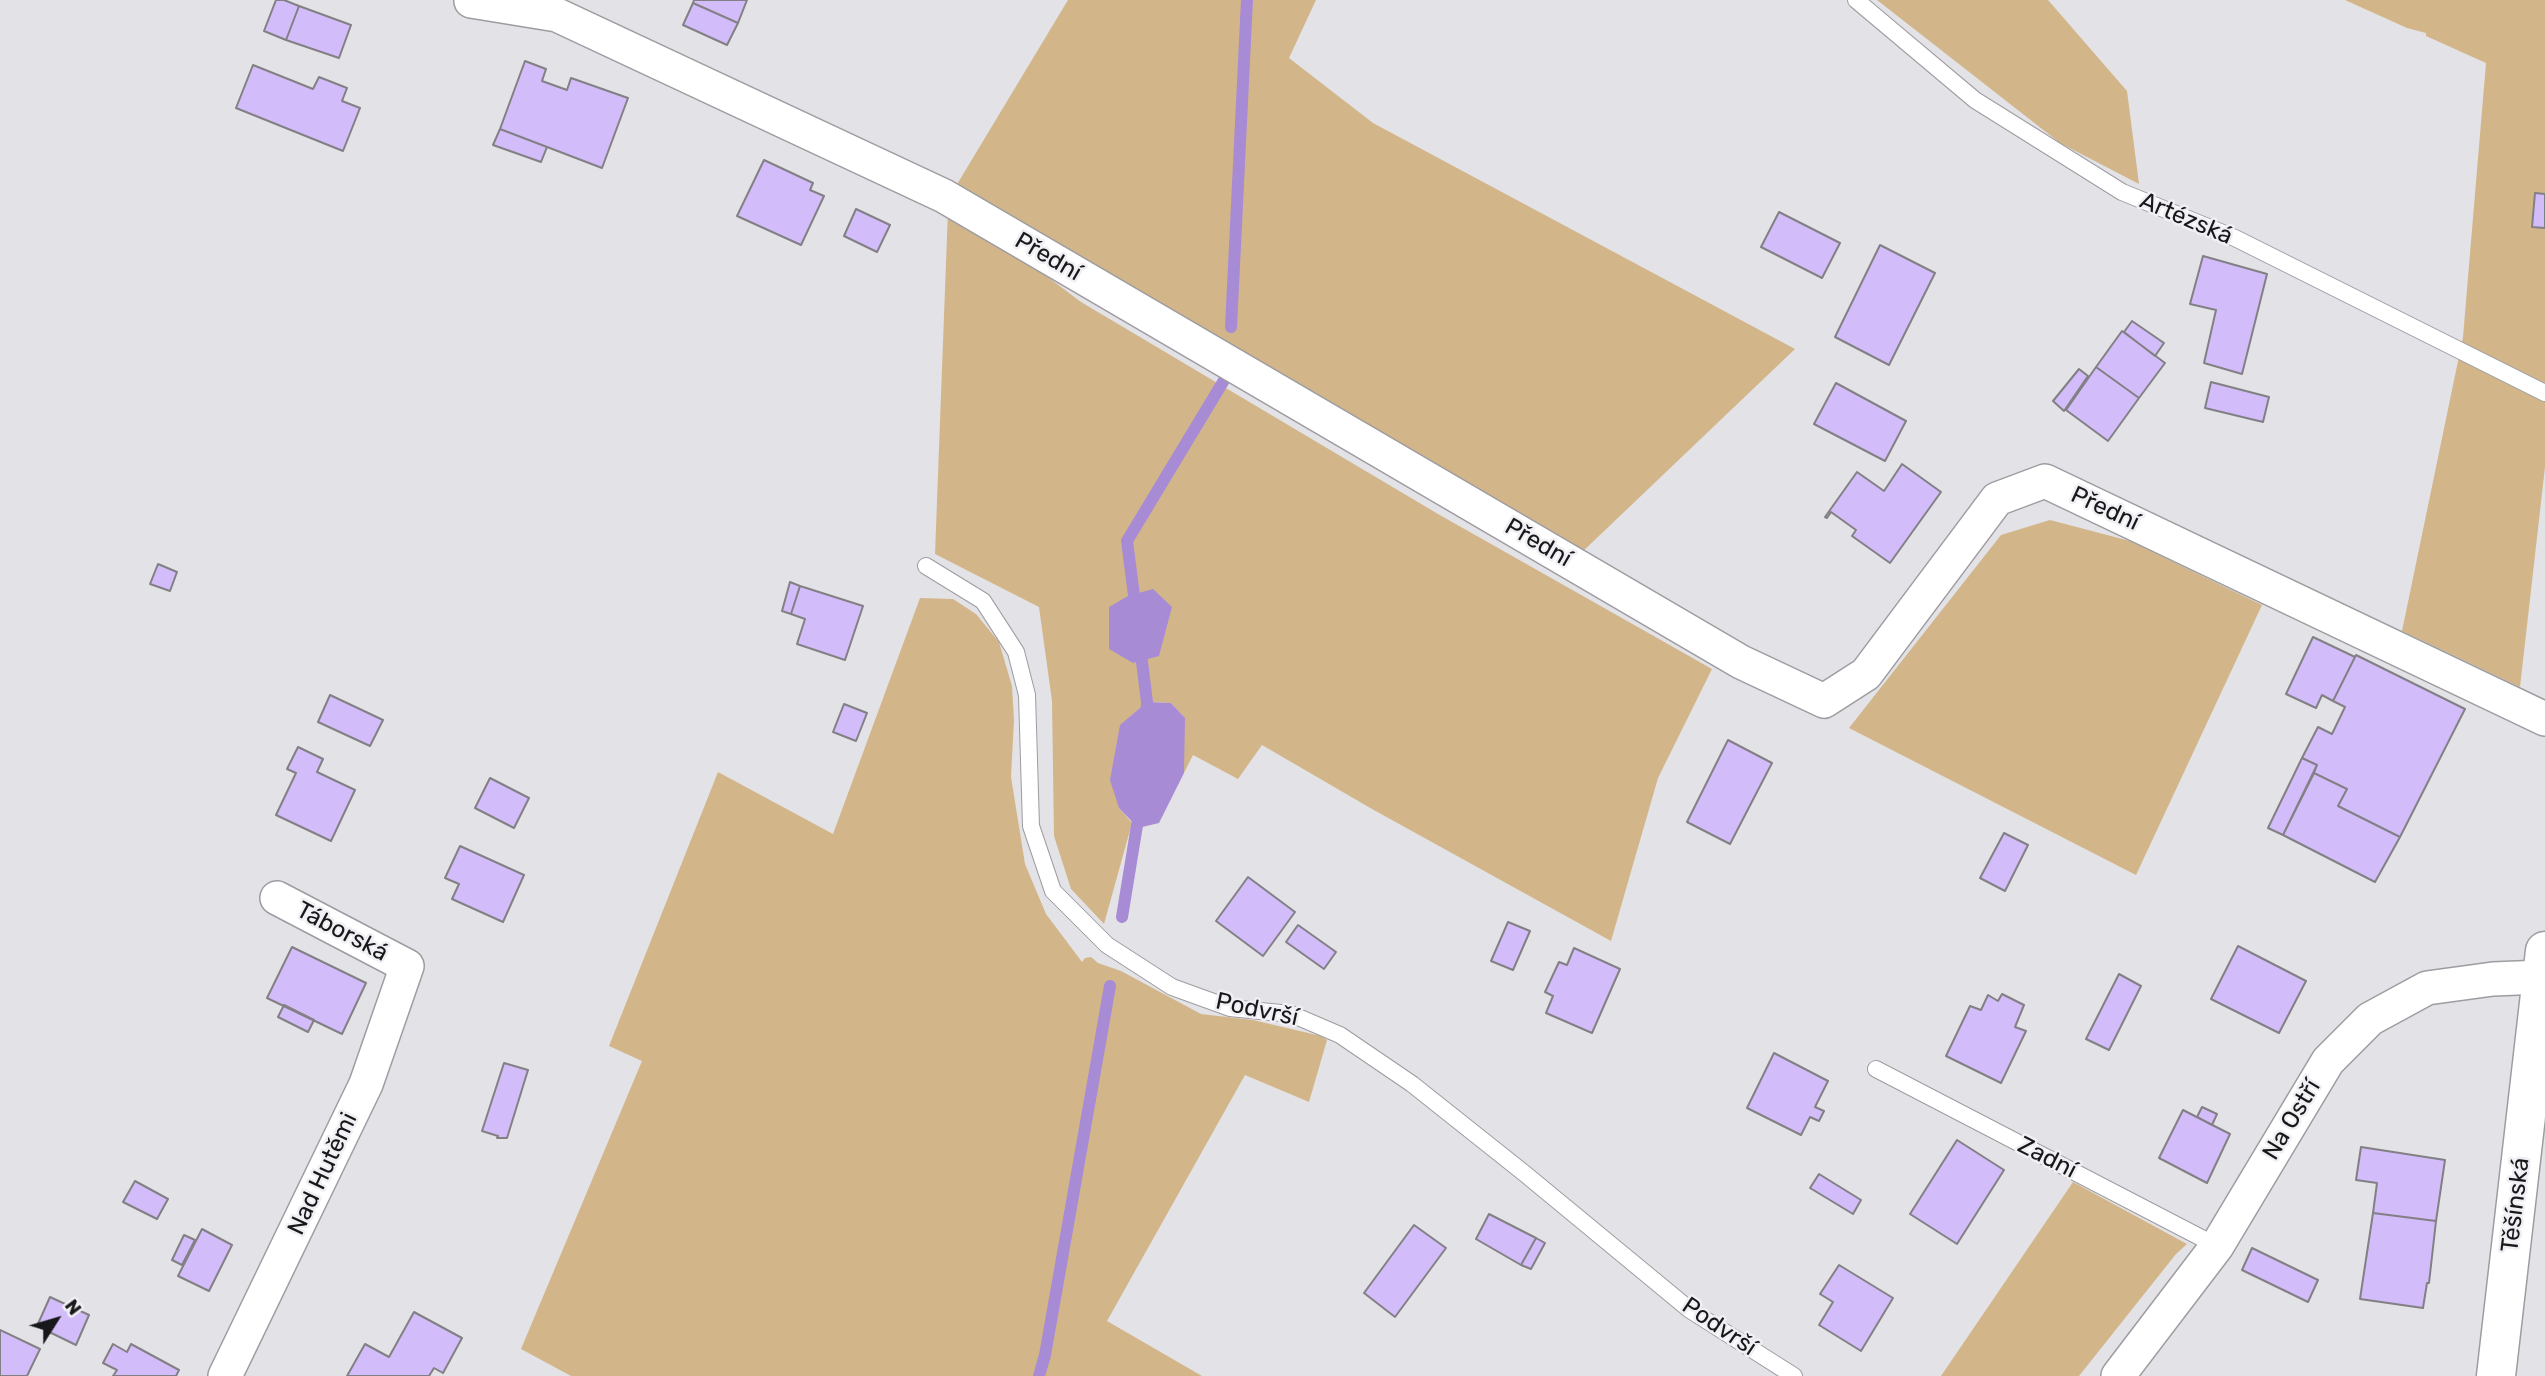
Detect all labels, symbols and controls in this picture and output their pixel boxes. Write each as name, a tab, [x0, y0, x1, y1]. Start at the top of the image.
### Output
street label: Artézská	[2135, 187, 2237, 251]
street label: Přední	[1009, 226, 1087, 288]
street label: Přední	[2066, 481, 2144, 537]
street label: Přední	[1499, 512, 1577, 574]
street label: Táborská	[291, 896, 393, 968]
street label: Podvrší	[1213, 987, 1301, 1033]
street label: Na Ostří	[2257, 1075, 2327, 1165]
street label: Nad Hutěmi	[282, 1108, 364, 1240]
street label: Zadní	[2013, 1131, 2081, 1185]
street label: Těšínská	[2496, 1156, 2536, 1254]
north arrow	[21, 1285, 91, 1355]
street label: Podvrší	[1676, 1292, 1762, 1362]
text: N	[60, 1295, 86, 1319]

